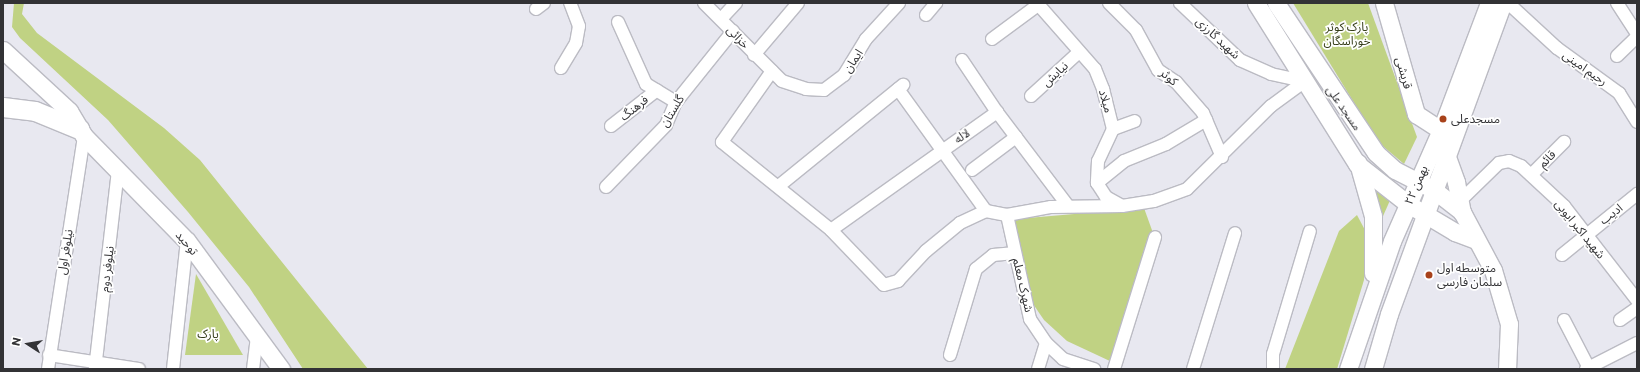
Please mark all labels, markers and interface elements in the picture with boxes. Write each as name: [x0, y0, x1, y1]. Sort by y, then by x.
street label: شهید گارزی: [1193, 14, 1243, 62]
park label: پارک کوثر خوراسگان: [1324, 20, 1370, 48]
street label: خزائی: [724, 22, 752, 52]
street label: ایمان: [840, 47, 866, 75]
street label: رحیم امینی: [1560, 47, 1610, 89]
street label: قریشی: [1393, 55, 1415, 91]
street label: نیایش: [1039, 59, 1071, 89]
street label: کوثر: [1157, 65, 1181, 89]
street label: مسجد علی: [1323, 83, 1365, 133]
street label: میلاد: [1096, 88, 1116, 114]
street label: فرهنگ: [617, 92, 651, 124]
street label: گلستان: [657, 92, 687, 130]
place label: مسجدعلی: [1451, 112, 1500, 126]
marker: مسجدعلی: [1438, 114, 1448, 124]
street label: لاله: [951, 126, 973, 146]
street label: قائم: [1535, 147, 1559, 171]
street label: ۲۲ بهمن: [1401, 163, 1431, 207]
street label: شهید اکبر ایوبی: [1552, 197, 1608, 261]
street label: ادیب: [1597, 201, 1625, 227]
street label: نیلوفر اول: [54, 228, 76, 276]
street label: توحید: [173, 228, 201, 258]
street label: نیلوفر دوم: [97, 245, 117, 293]
street label: شهرک معلم: [1010, 256, 1036, 314]
place label: متوسطه اول سلمان فارسی: [1437, 261, 1502, 289]
marker: متوسطه اول سلمان فارسی: [1424, 270, 1434, 280]
north arrow: [8, 324, 48, 364]
park label: پارک: [197, 327, 219, 341]
text: N: [9, 336, 23, 347]

